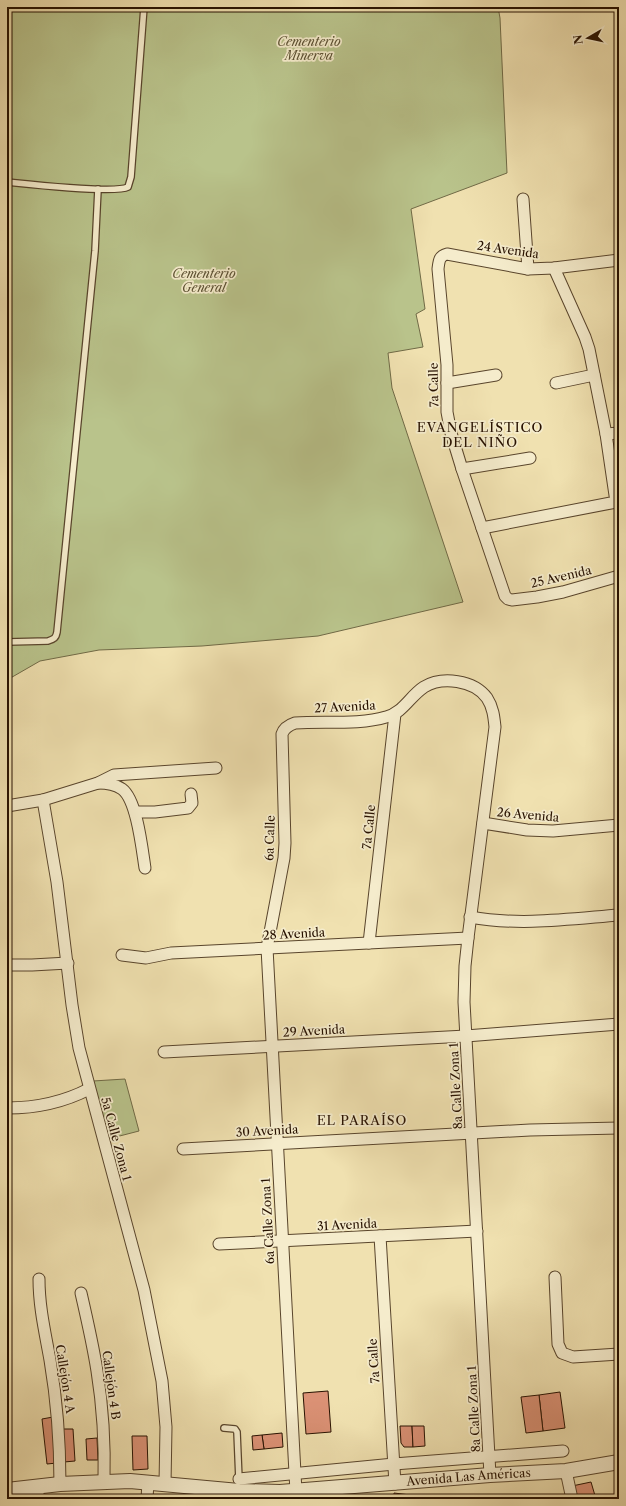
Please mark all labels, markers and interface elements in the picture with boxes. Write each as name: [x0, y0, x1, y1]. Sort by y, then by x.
north arrow: [568, 18, 608, 58]
text: N: [570, 33, 586, 45]
park label: Cementerio Minerva: [277, 34, 341, 63]
street label: 24 Avenida: [476, 238, 541, 261]
park label: Cementerio General: [172, 266, 236, 295]
street label: 7a Calle: [426, 362, 441, 408]
district label: EVANGELÍSTICO DEL NIÑO: [417, 419, 543, 450]
street label: 25 Avenida: [529, 562, 593, 591]
street label: 27 Avenida: [314, 697, 377, 716]
street label: 7a Calle: [359, 804, 378, 850]
street label: 26 Avenida: [496, 804, 560, 825]
street label: 6a Calle: [261, 815, 278, 861]
street label: 28 Avenida: [262, 924, 326, 943]
street label: 29 Avenida: [282, 1021, 346, 1040]
street label: 8a Calle Zona 1: [446, 1042, 465, 1130]
street label: 5a Calle Zona 1: [98, 1095, 135, 1182]
district label: EL PARAÍSO: [317, 1112, 407, 1128]
street label: 30 Avenida: [235, 1121, 299, 1140]
street label: 6a Calle Zona 1: [258, 1177, 277, 1265]
street label: 31 Avenida: [317, 1215, 378, 1234]
street label: 7a Calle: [364, 1338, 383, 1384]
street label: Callejón 4 A: [53, 1343, 79, 1415]
street label: Callejón 4 B: [99, 1350, 124, 1420]
street label: 8a Calle Zona 1: [464, 1365, 483, 1453]
street label: Avenida Las Américas: [405, 1465, 531, 1489]

